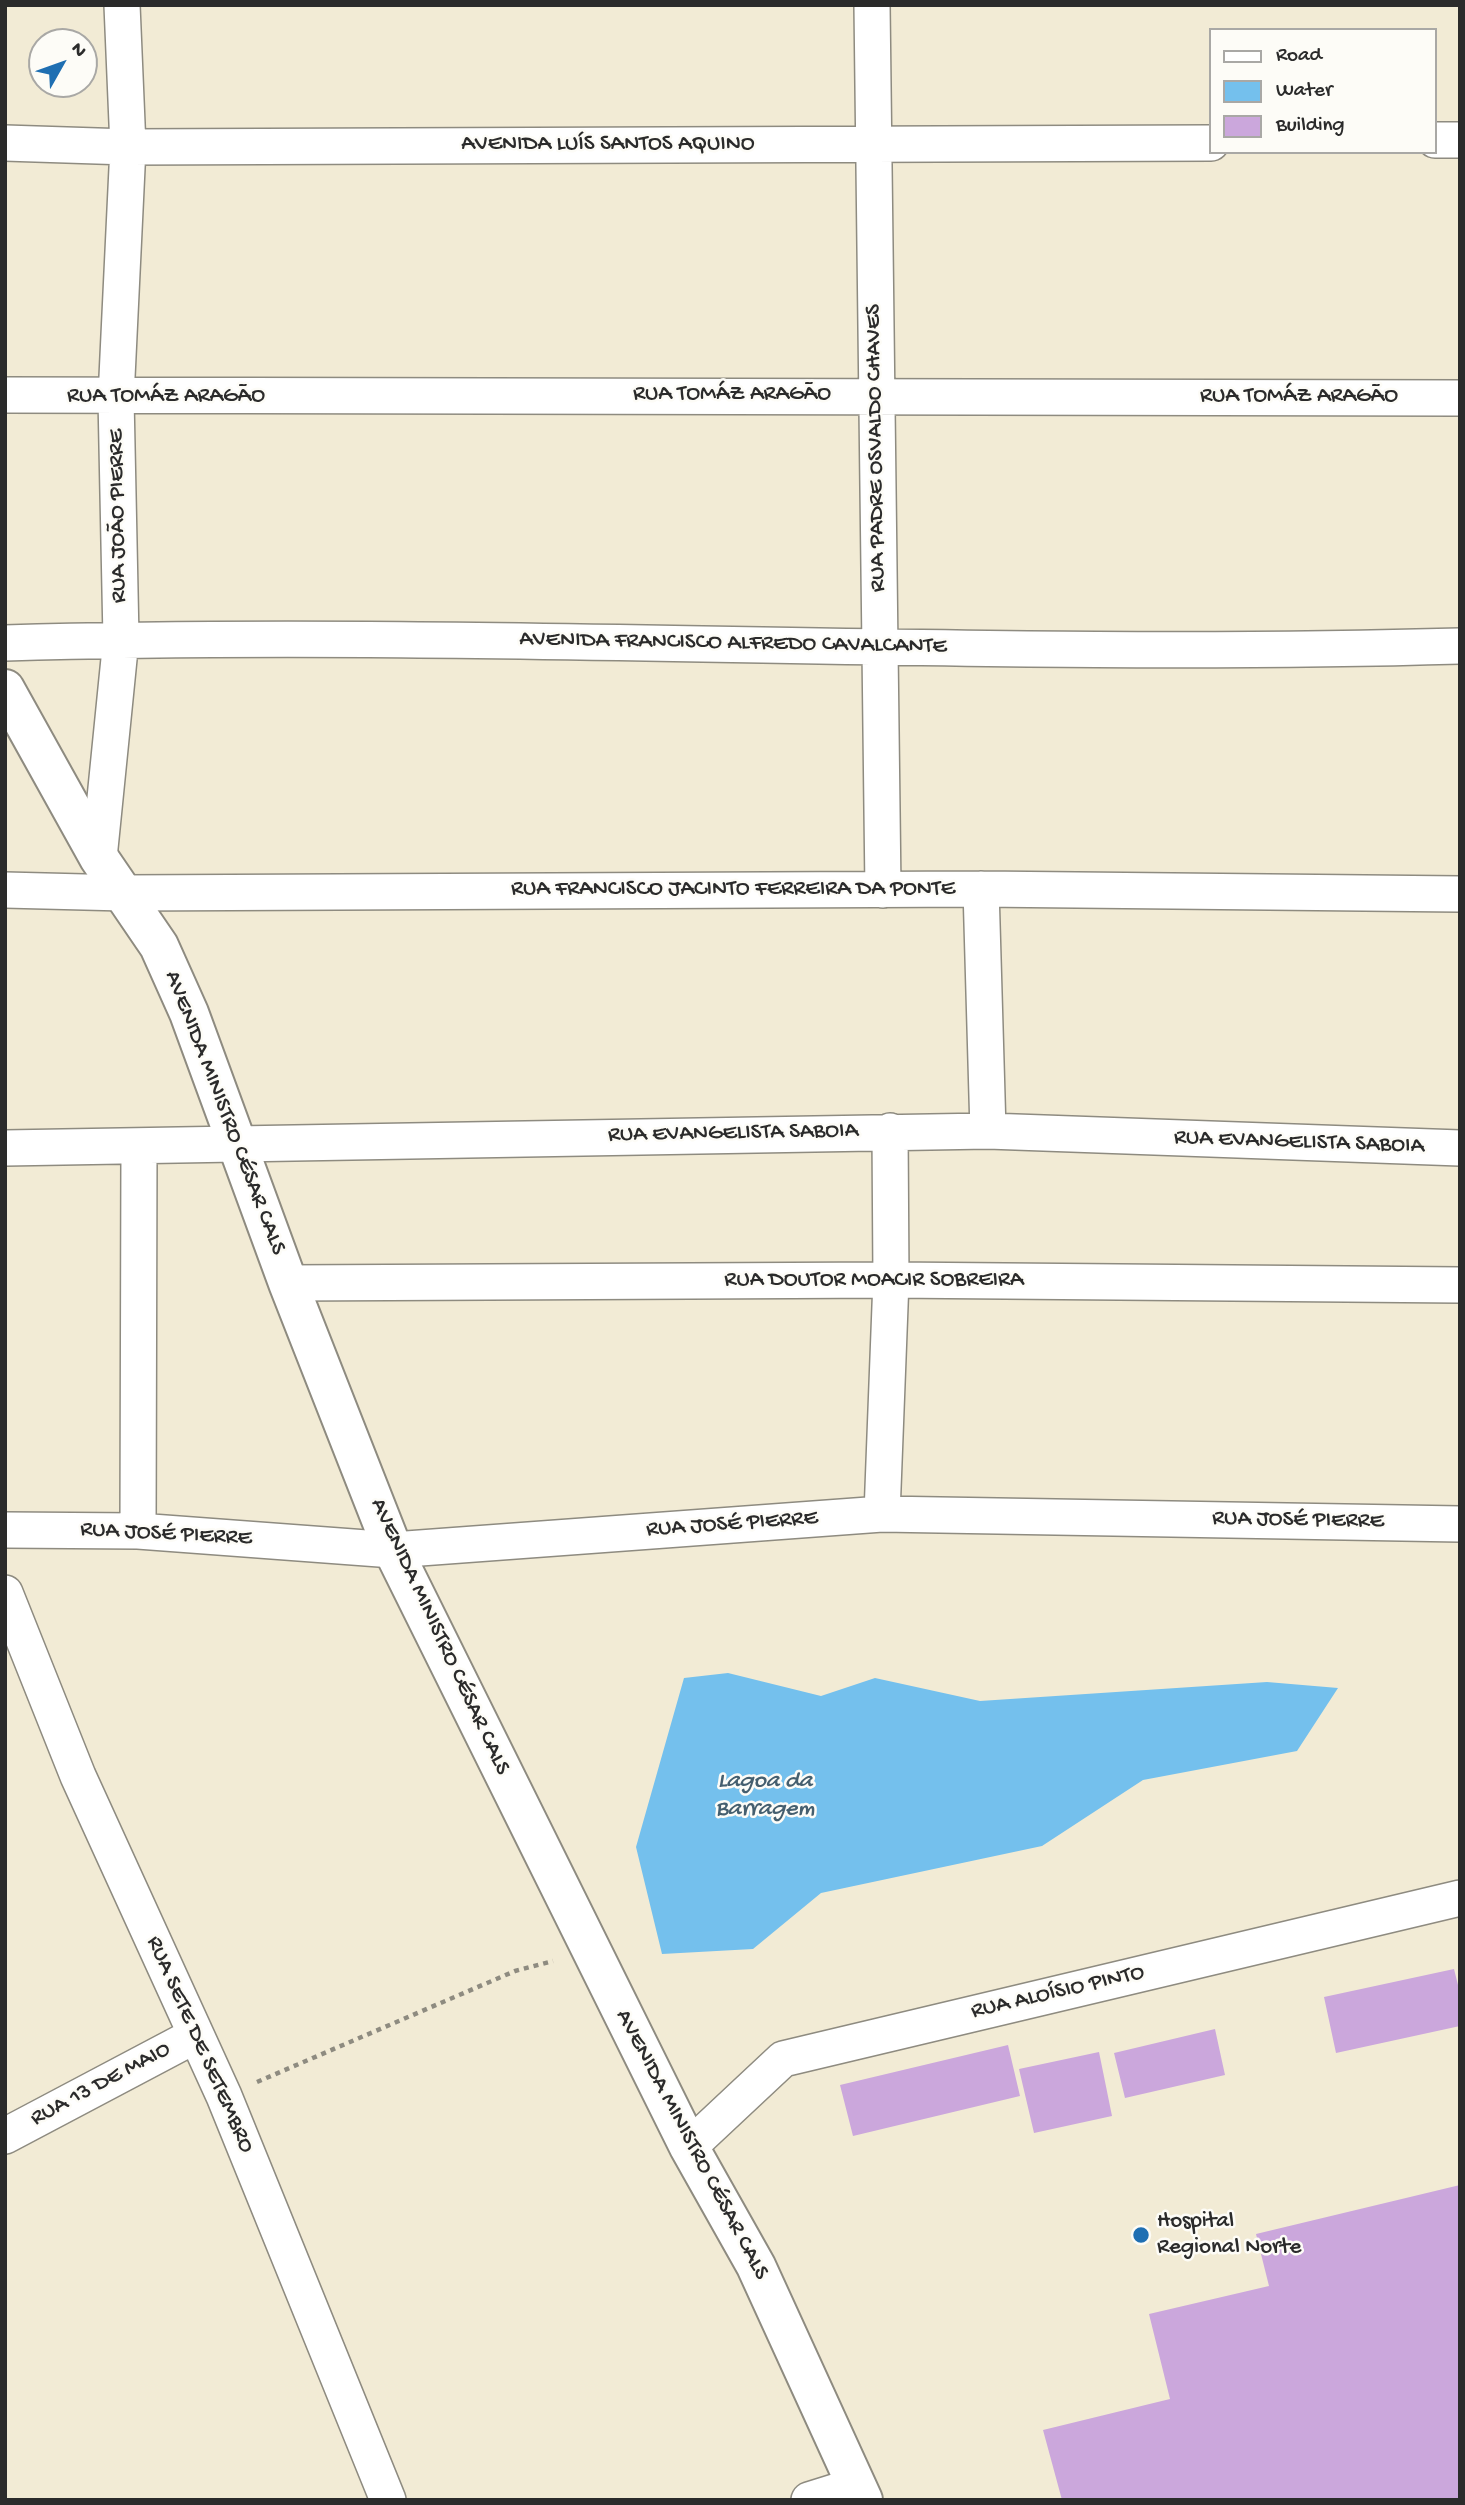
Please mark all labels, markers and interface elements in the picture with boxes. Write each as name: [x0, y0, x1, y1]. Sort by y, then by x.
north arrow: [28, 28, 98, 98]
legend: [1210, 28, 1437, 154]
text: N: [65, 38, 91, 63]
text: Road: [1276, 44, 1322, 69]
text: Water: [1276, 79, 1332, 104]
text: Building: [1276, 114, 1345, 139]
street label: AVENIDA LUÍS SANTOS AQUINO: [461, 131, 755, 159]
street label: RUA PADRE OSVALDO CHAVES: [861, 304, 893, 592]
street label: RUA TOMÁZ ARAGÃO: [633, 381, 831, 409]
street label: RUA TOMÁZ ARAGÃO: [67, 383, 265, 411]
street label: RUA TOMÁZ ARAGÃO: [1200, 383, 1398, 411]
street label: RUA JOÃO PIERRE: [104, 429, 134, 603]
street label: AVENIDA FRANCISCO ALFREDO CAVALCANTE: [519, 626, 947, 662]
street label: RUA FRANCISCO JACINTO FERREIRA DA PONTE: [511, 876, 955, 904]
street label: AVENIDA MINISTRO CÉSAR CALS: [157, 967, 291, 1259]
street label: RUA EVANGELISTA SABOIA: [608, 1118, 858, 1150]
street label: RUA EVANGELISTA SABOIA: [1173, 1125, 1425, 1161]
street label: RUA DOUTOR MOACIR SOBREIRA: [724, 1267, 1024, 1295]
street label: AVENIDA MINISTRO CÉSAR CALS: [363, 1494, 515, 1780]
street label: RUA JOSÉ PIERRE: [645, 1505, 819, 1545]
street label: RUA JOSÉ PIERRE: [1212, 1506, 1384, 1536]
street label: RUA JOSÉ PIERRE: [79, 1517, 253, 1553]
water label: Lagoa da Barragem: [716, 1768, 814, 1824]
street label: RUA SETE DE SETEMBRO: [139, 1932, 259, 2158]
street label: RUA ALOÍSIO PINTO: [969, 1960, 1147, 2026]
street label: AVENIDA MINISTRO CÉSAR CALS: [608, 2005, 774, 2285]
street label: RUA 13 DE MAIO: [26, 2037, 176, 2133]
place label: Hospital Regional Norte: [1157, 2208, 1301, 2262]
marker: Hospital Regional Norte: [1131, 2225, 1151, 2245]

